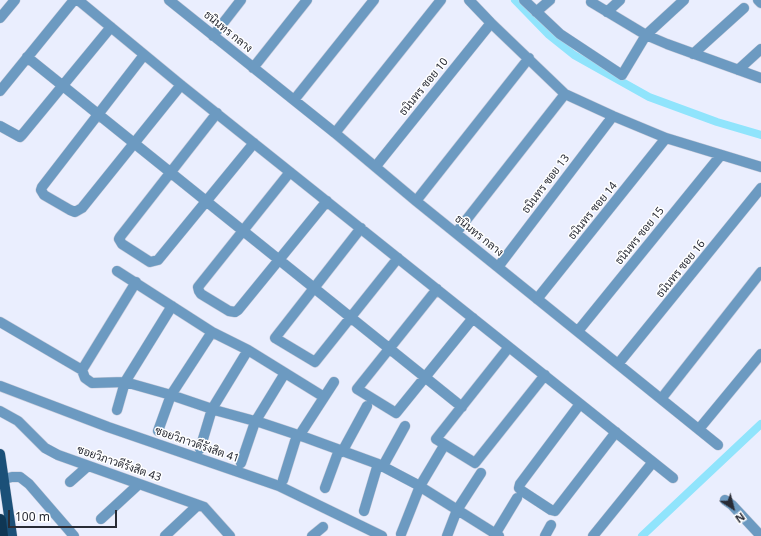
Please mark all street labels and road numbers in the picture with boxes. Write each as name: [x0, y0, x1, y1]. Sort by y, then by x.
street label: ธนินทร กลาง: [201, 8, 255, 56]
street label: ธนินทร ซอย 10: [397, 56, 451, 118]
street label: ธนินทร ซอย 13: [520, 152, 572, 216]
street label: ธนินทร ซอย 14: [566, 180, 620, 242]
street label: ธนินทร ซอย 15: [613, 205, 667, 267]
street label: ธนินทร กลาง: [452, 212, 506, 260]
street label: ธนินทร ซอย 16: [654, 238, 708, 300]
street label: ซอยวิภาวดีรังสิต 41: [153, 424, 241, 466]
street label: ซอยวิภาวดีรังสิต 43: [75, 443, 163, 485]

